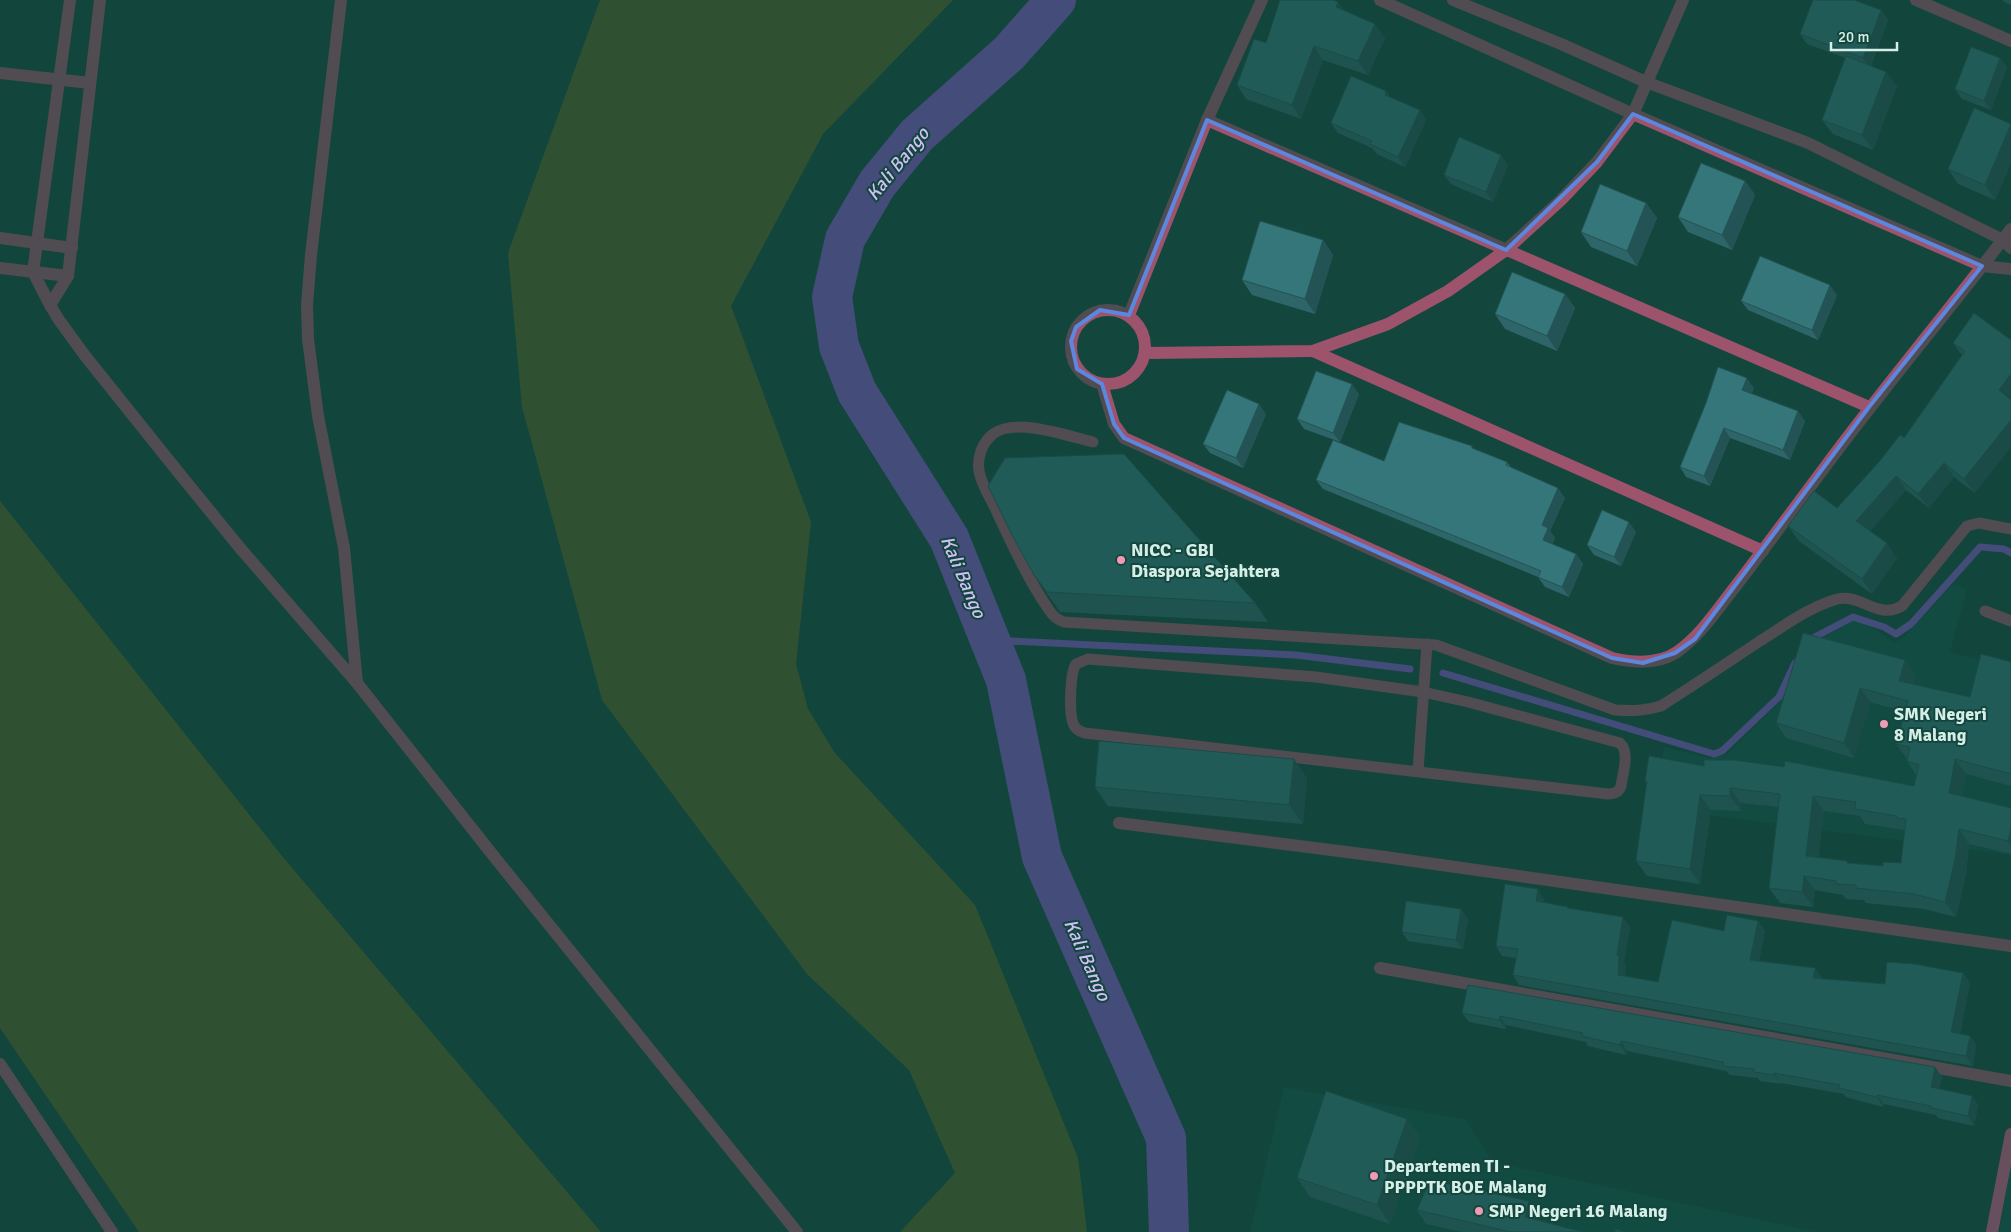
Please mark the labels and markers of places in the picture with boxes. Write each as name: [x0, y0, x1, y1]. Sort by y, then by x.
place label: NICC - GBI Diaspora Sejahtera: [1131, 539, 1280, 582]
marker: NICC - GBI Diaspora Sejahtera: [1115, 554, 1127, 566]
place label: SMK Negeri 8 Malang: [1894, 703, 1987, 746]
marker: SMK Negeri 8 Malang: [1878, 718, 1890, 730]
place label: Departemen TI - PPPPTK BOE Malang: [1384, 1155, 1547, 1198]
marker: Departemen TI - PPPPTK BOE Malang: [1368, 1170, 1380, 1182]
place label: SMP Negeri 16 Malang: [1489, 1200, 1668, 1222]
marker: SMP Negeri 16 Malang: [1473, 1205, 1485, 1217]

